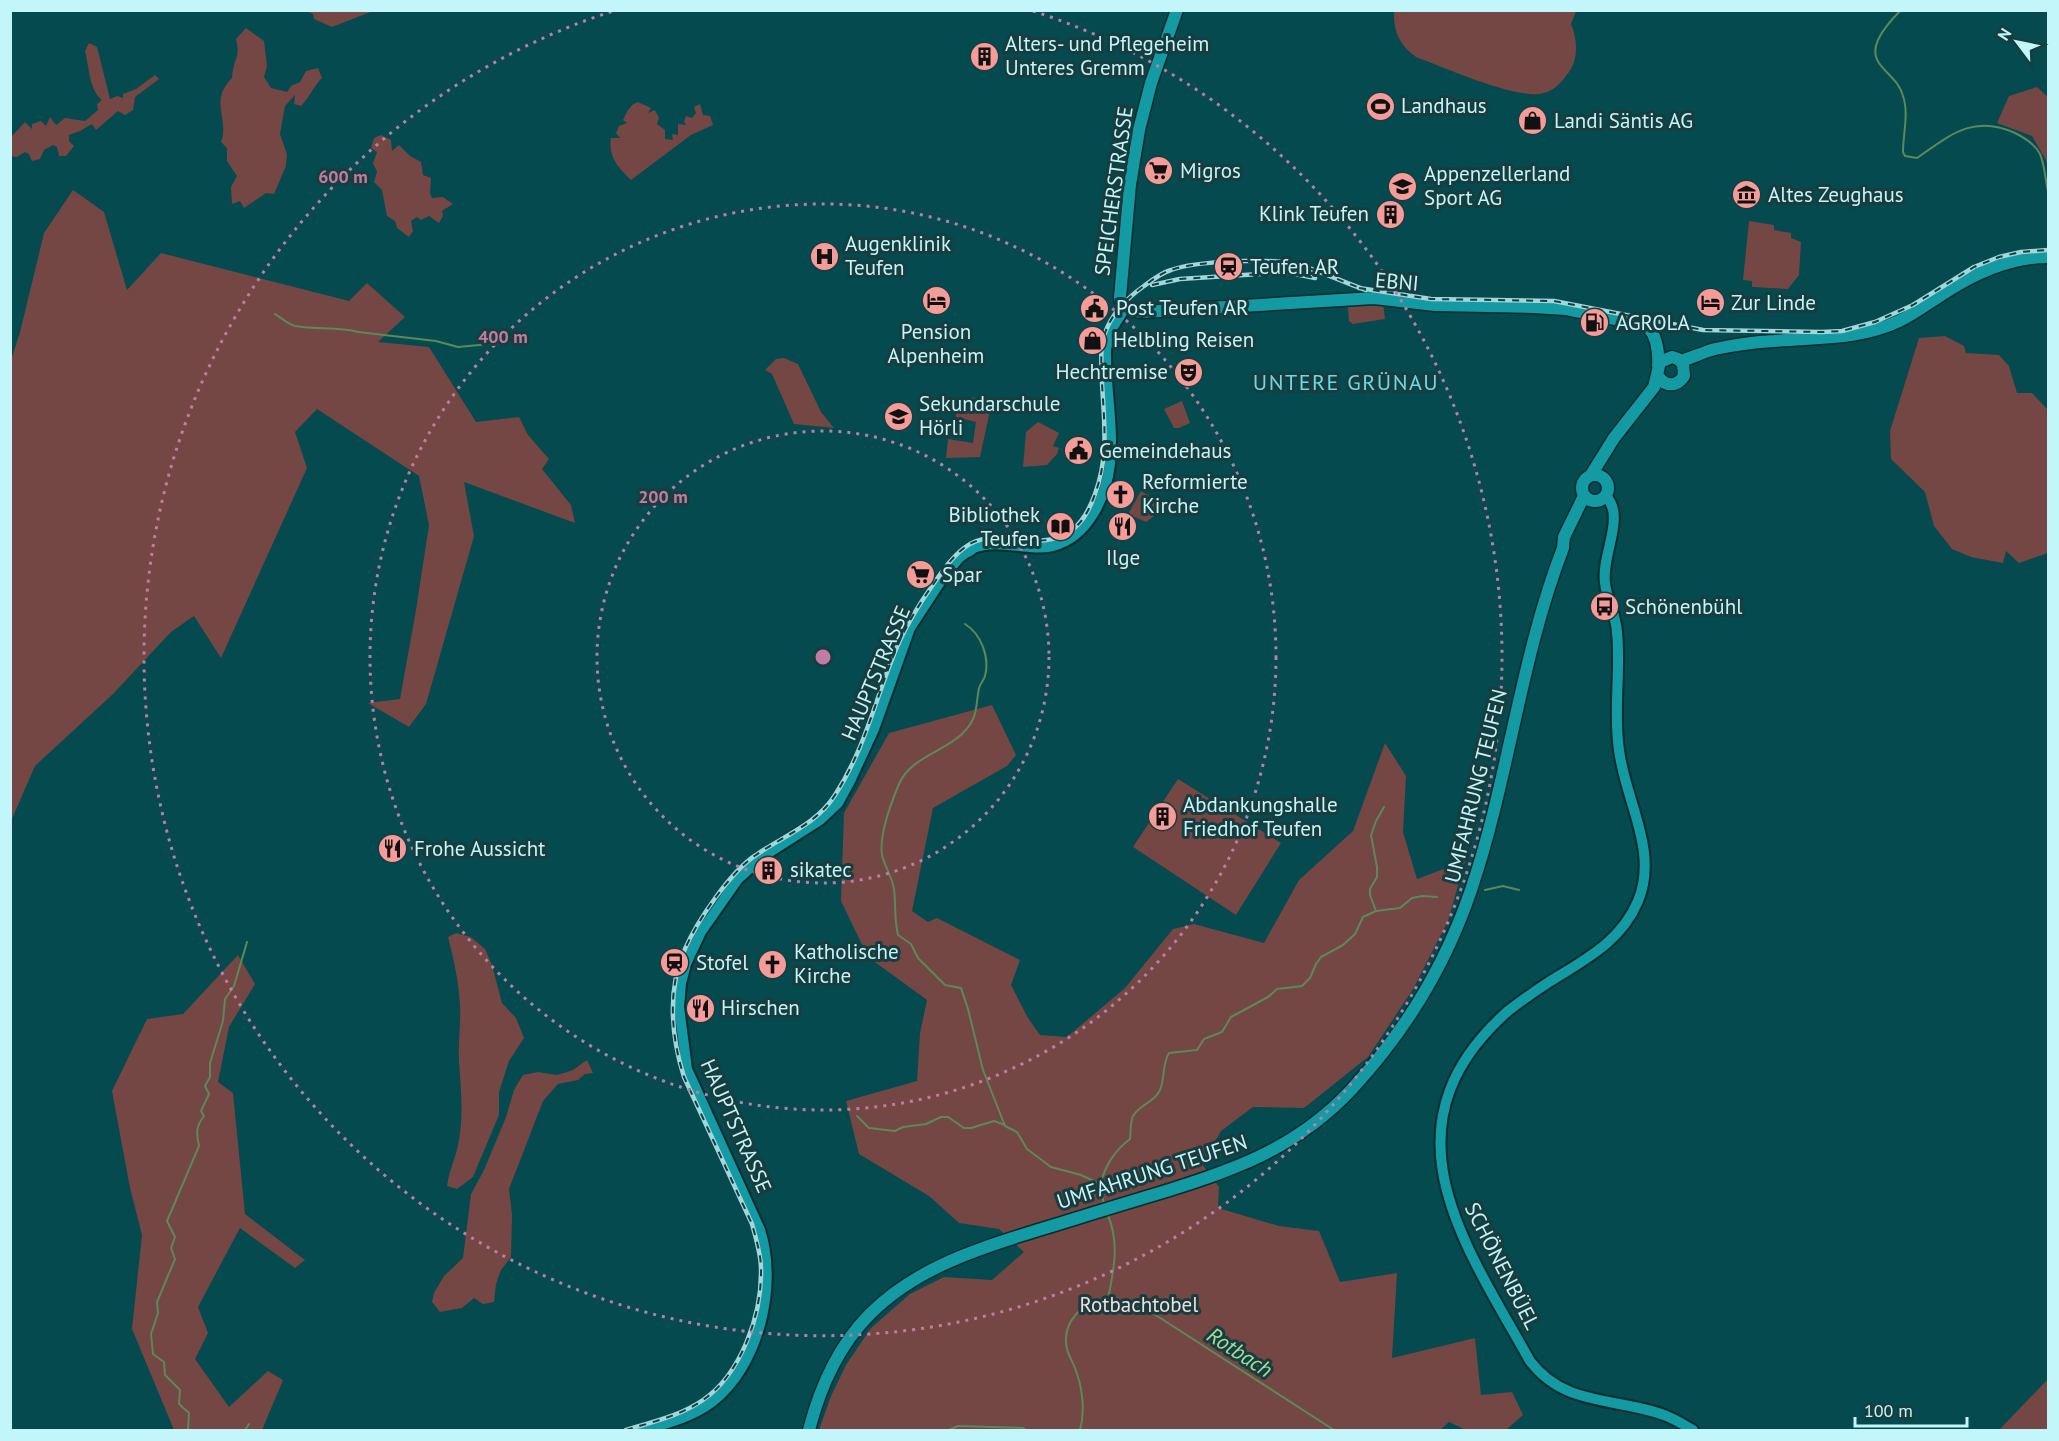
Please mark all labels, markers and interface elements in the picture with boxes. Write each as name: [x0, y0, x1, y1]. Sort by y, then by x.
north arrow: [1987, 12, 2047, 72]
text: N: [1993, 24, 2016, 44]
place label: Alters- und Pflegeheim Unteres Gremm: [1005, 30, 1209, 81]
building icon: Alters- und Pflegeheim Unteres Gremm: [968, 40, 1000, 72]
sports icon: Landhaus: [1364, 90, 1396, 122]
place label: Landhaus: [1401, 92, 1487, 119]
street label: SPEICHERSTRASSE: [1088, 105, 1139, 277]
shop icon: Landi Säntis AG: [1517, 105, 1549, 137]
place label: Landi Säntis AG: [1554, 107, 1693, 134]
supermarket icon: Migros: [1143, 155, 1175, 187]
place label: Migros: [1180, 157, 1241, 184]
place label: Appenzellerland Sport AG: [1424, 160, 1570, 211]
text: 600 m: [318, 165, 368, 188]
school or university icon: Appenzellerland Sport AG: [1387, 170, 1419, 202]
museum icon: Altes Zeughaus: [1731, 179, 1763, 211]
place label: Altes Zeughaus: [1768, 181, 1904, 208]
building icon: Klink Teufen: [1374, 198, 1406, 230]
place label: Klink Teufen: [1259, 200, 1369, 227]
place label: Augenklinik Teufen: [845, 230, 951, 281]
hospital icon: Augenklinik Teufen: [808, 240, 840, 272]
station icon: Teufen AR: [1213, 251, 1245, 283]
place label: Teufen AR: [1250, 253, 1339, 280]
street label: EBNI: [1374, 266, 1420, 297]
hotel icon: Pension Alpenheim: [920, 285, 952, 317]
hotel icon: Zur Linde: [1694, 287, 1726, 319]
place label: Zur Linde: [1731, 289, 1816, 316]
public building icon: Post Teufen AR: [1079, 292, 1111, 324]
place label: Post Teufen AR: [1116, 294, 1248, 321]
fuel station icon: AGROLA: [1579, 307, 1611, 339]
place label: AGROLA: [1616, 309, 1691, 336]
place label: Pension Alpenheim: [888, 318, 984, 369]
shop icon: Helbling Reisen: [1076, 324, 1108, 356]
text: 400 m: [478, 325, 528, 348]
place label: Helbling Reisen: [1113, 326, 1254, 353]
theatre icon: Hechtremise: [1173, 356, 1205, 388]
place label: Hechtremise: [1055, 358, 1168, 385]
district label: UNTERE GRÜNAU: [1253, 368, 1439, 396]
place label: Sekundarschule Hörli: [919, 390, 1060, 441]
school or university icon: Sekundarschule Hörli: [882, 400, 914, 432]
public building icon: Gemeindehaus: [1062, 435, 1094, 467]
place label: Gemeindehaus: [1099, 437, 1231, 464]
place label: Reformierte Kirche: [1142, 468, 1248, 519]
church icon: Reformierte Kirche: [1105, 478, 1137, 510]
text: 200 m: [638, 485, 688, 508]
place label: Bibliothek Teufen: [948, 501, 1040, 552]
library icon: Bibliothek Teufen: [1045, 511, 1077, 543]
restaurant icon: Ilge: [1107, 511, 1139, 543]
place label: Ilge: [1106, 544, 1140, 571]
supermarket icon: Spar: [905, 559, 937, 591]
place label: Spar: [942, 561, 982, 588]
bus stop icon: Schönenbühl: [1588, 591, 1620, 623]
place label: Schönenbühl: [1625, 593, 1742, 620]
street label: HAUPTSTRASSE: [835, 601, 916, 744]
centre of rings: [813, 647, 833, 667]
street label: UMFAHRUNG TEUFEN: [1438, 686, 1513, 885]
place label: Abdankungshalle Friedhof Teufen: [1183, 791, 1338, 842]
building icon: Abdankungshalle Friedhof Teufen: [1146, 801, 1178, 833]
restaurant icon: Frohe Aussicht: [377, 833, 409, 865]
place label: Frohe Aussicht: [414, 835, 545, 862]
building icon: sikatec: [753, 854, 785, 886]
place label: sikatec: [790, 856, 852, 883]
place label: Katholische Kirche: [794, 938, 899, 989]
station icon: Stofel: [659, 947, 691, 979]
church icon: Katholische Kirche: [757, 948, 789, 980]
place label: Stofel: [696, 949, 748, 976]
restaurant icon: Hirschen: [684, 992, 716, 1024]
place label: Hirschen: [721, 994, 800, 1021]
street label: HAUPTSTRASSE: [695, 1055, 778, 1197]
street label: UMFAHRUNG TEUFEN: [1053, 1128, 1250, 1215]
street label: SCHÖNENBÜEL: [1459, 1198, 1546, 1334]
park label: Rotbachtobel: [1080, 1291, 1198, 1318]
water label: Rotbach: [1202, 1321, 1278, 1383]
scale bar: [1855, 1390, 1968, 1428]
text: 100 m: [1864, 1399, 1913, 1422]

